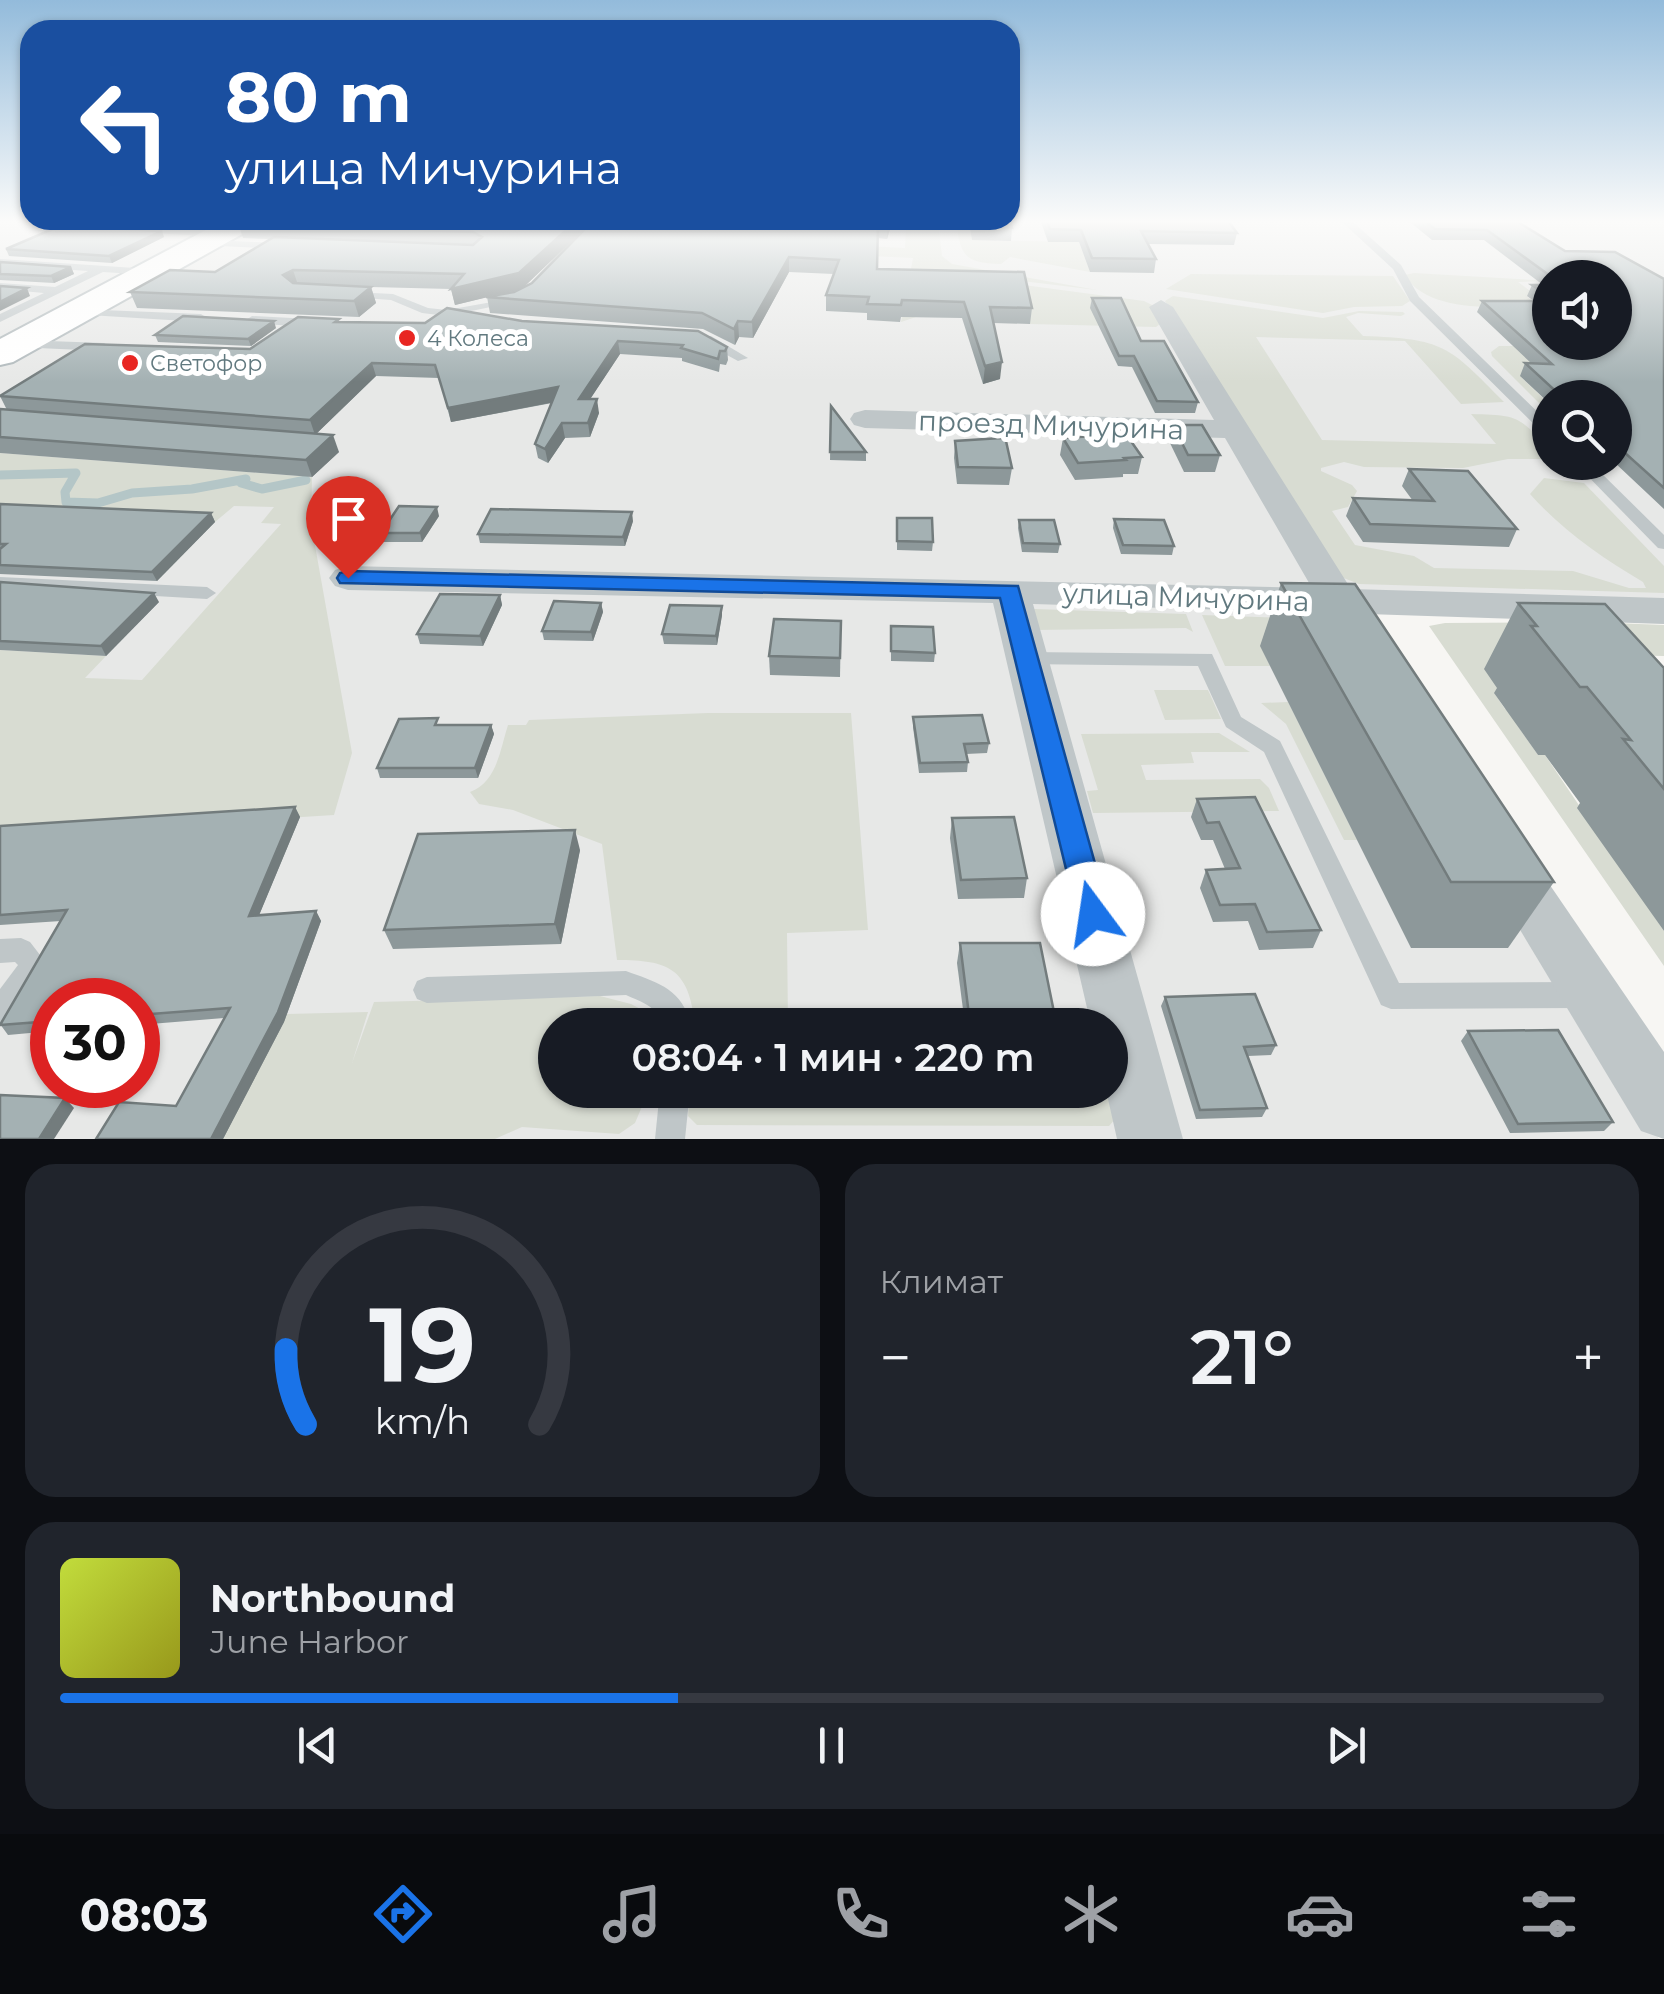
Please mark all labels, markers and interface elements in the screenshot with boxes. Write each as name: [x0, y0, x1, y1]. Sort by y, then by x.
text: 80 m: [225, 54, 412, 140]
icon: left: [60, 60, 190, 190]
text: улица Мичурина: [225, 140, 622, 195]
map controls: [1532, 260, 1632, 480]
button: sound: [1532, 260, 1632, 360]
place label: 4 Колеса: [427, 325, 529, 352]
marker: 4 Колеса: [396, 327, 418, 349]
place label: Светофор: [150, 350, 262, 377]
marker: Светофор: [119, 352, 141, 374]
button: search: [1532, 380, 1632, 480]
street label: проезд Мичурина: [917, 403, 1185, 447]
pin: [306, 476, 391, 579]
icon: arrive: [321, 491, 376, 546]
street label: улица Мичурина: [1061, 576, 1310, 618]
position arrow: [1041, 862, 1145, 966]
speed limit sign: 30: [30, 978, 160, 1108]
text: 08:04 · 1 мин · 220 m: [631, 1034, 1035, 1081]
text: Климат: [880, 1262, 1003, 1301]
text: 19: [369, 1281, 476, 1408]
text: 21°: [1190, 1311, 1294, 1403]
text: −: [880, 1324, 911, 1391]
text: +: [1572, 1324, 1604, 1391]
text: km/h: [375, 1399, 470, 1443]
text: Northbound: [210, 1575, 455, 1622]
text: June Harbor: [210, 1622, 409, 1661]
icon: previous: [290, 1718, 345, 1773]
icon: pause: [804, 1718, 859, 1773]
icon: next: [1319, 1718, 1374, 1773]
icon: directions: [368, 1879, 438, 1949]
icon: music: [597, 1879, 667, 1949]
icon: phone: [826, 1879, 896, 1949]
icon: climate: [1056, 1879, 1126, 1949]
icon: car: [1285, 1879, 1355, 1949]
icon: filters: [1514, 1879, 1584, 1949]
text: 08:03: [80, 1887, 208, 1942]

